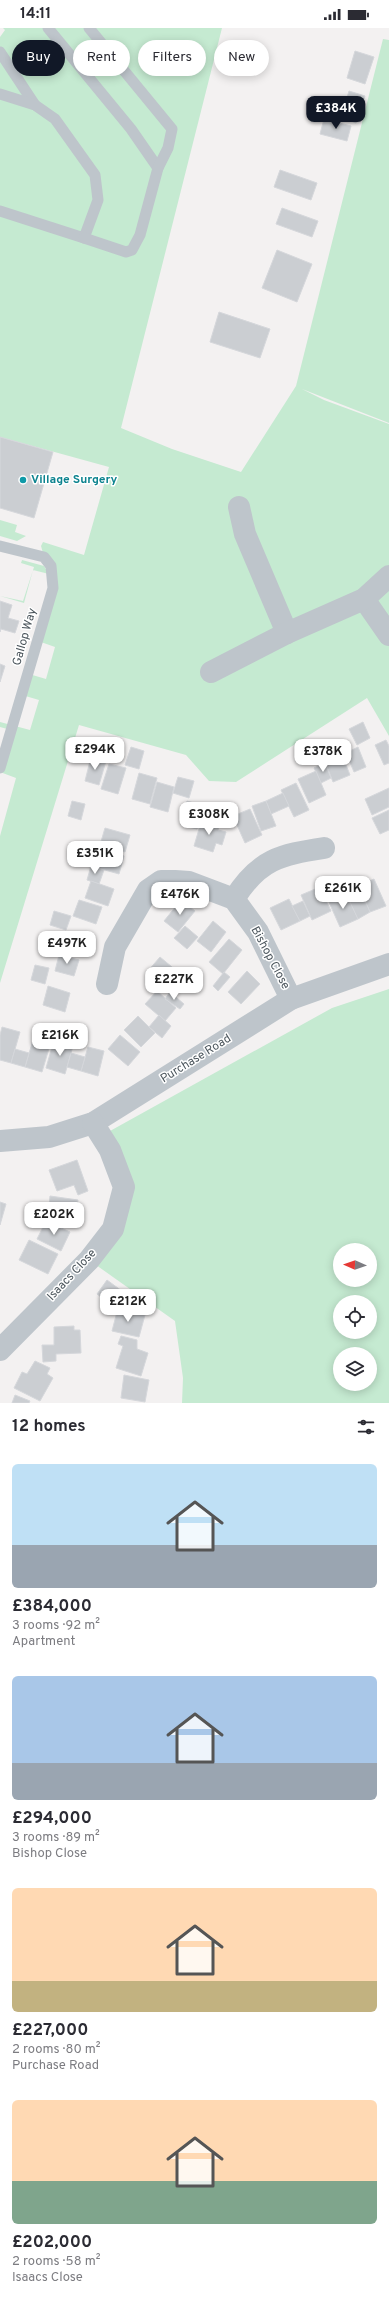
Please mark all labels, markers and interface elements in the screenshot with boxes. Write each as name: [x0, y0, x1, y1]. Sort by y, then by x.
text: 14:11: [20, 5, 51, 24]
chip: Buy: [12, 40, 65, 76]
chip: Rent: [73, 40, 130, 76]
chip: Filters: [138, 40, 206, 76]
chip: New: [214, 40, 269, 76]
pin: £384K: [308, 96, 364, 130]
text: £384K: [315, 101, 357, 117]
place label: Village Surgery: [31, 472, 118, 488]
marker: Village Surgery: [18, 475, 28, 485]
street label: Gallop Way: [9, 606, 41, 668]
pin: £294K: [67, 737, 123, 771]
pin: £378K: [295, 739, 351, 773]
text: £294K: [74, 742, 116, 758]
text: £378K: [303, 744, 343, 760]
pin: £308K: [181, 802, 237, 836]
text: £308K: [188, 807, 230, 823]
pin: £351K: [67, 841, 123, 875]
text: £351K: [76, 846, 114, 862]
pin: £261K: [315, 876, 371, 910]
text: £261K: [324, 881, 362, 897]
pin: £476K: [152, 882, 208, 916]
text: £476K: [160, 887, 200, 903]
street label: Bishop Close: [247, 924, 293, 992]
pin: £497K: [39, 931, 95, 965]
text: £497K: [47, 936, 87, 952]
pin: £227K: [146, 967, 202, 1001]
text: £227K: [154, 972, 194, 988]
pin: £216K: [32, 1023, 88, 1057]
text: £216K: [41, 1028, 79, 1044]
street label: Purchase Road: [158, 1031, 234, 1087]
pin: £202K: [26, 1202, 82, 1236]
text: £202K: [33, 1207, 75, 1223]
north arrow: [333, 1243, 377, 1287]
map controls: [333, 1243, 377, 1391]
street label: Isaacs Close: [44, 1246, 100, 1304]
pin: £212K: [100, 1289, 156, 1323]
text: £212K: [109, 1294, 147, 1310]
button: locate: [333, 1295, 377, 1339]
button: layers: [333, 1347, 377, 1391]
text: 12 homes: [12, 1416, 86, 1438]
icon: filters: [355, 1416, 377, 1438]
icon: home: [159, 1490, 231, 1562]
text: £384,000: [12, 1596, 92, 1618]
text: 3 rooms · 92 m²: [12, 1618, 100, 1634]
text: Apartment: [12, 1634, 75, 1650]
icon: home: [159, 1702, 231, 1774]
text: £294,000: [12, 1808, 92, 1830]
text: 3 rooms · 89 m²: [12, 1830, 100, 1846]
text: Bishop Close: [12, 1846, 87, 1862]
icon: home: [159, 1914, 231, 1986]
text: £227,000: [12, 2020, 88, 2042]
text: 2 rooms · 80 m²: [12, 2042, 101, 2058]
text: Purchase Road: [12, 2058, 99, 2074]
icon: home: [159, 2126, 231, 2198]
text: £202,000: [12, 2232, 92, 2254]
text: 2 rooms · 58 m²: [12, 2254, 100, 2270]
text: Isaacs Close: [12, 2270, 83, 2286]

